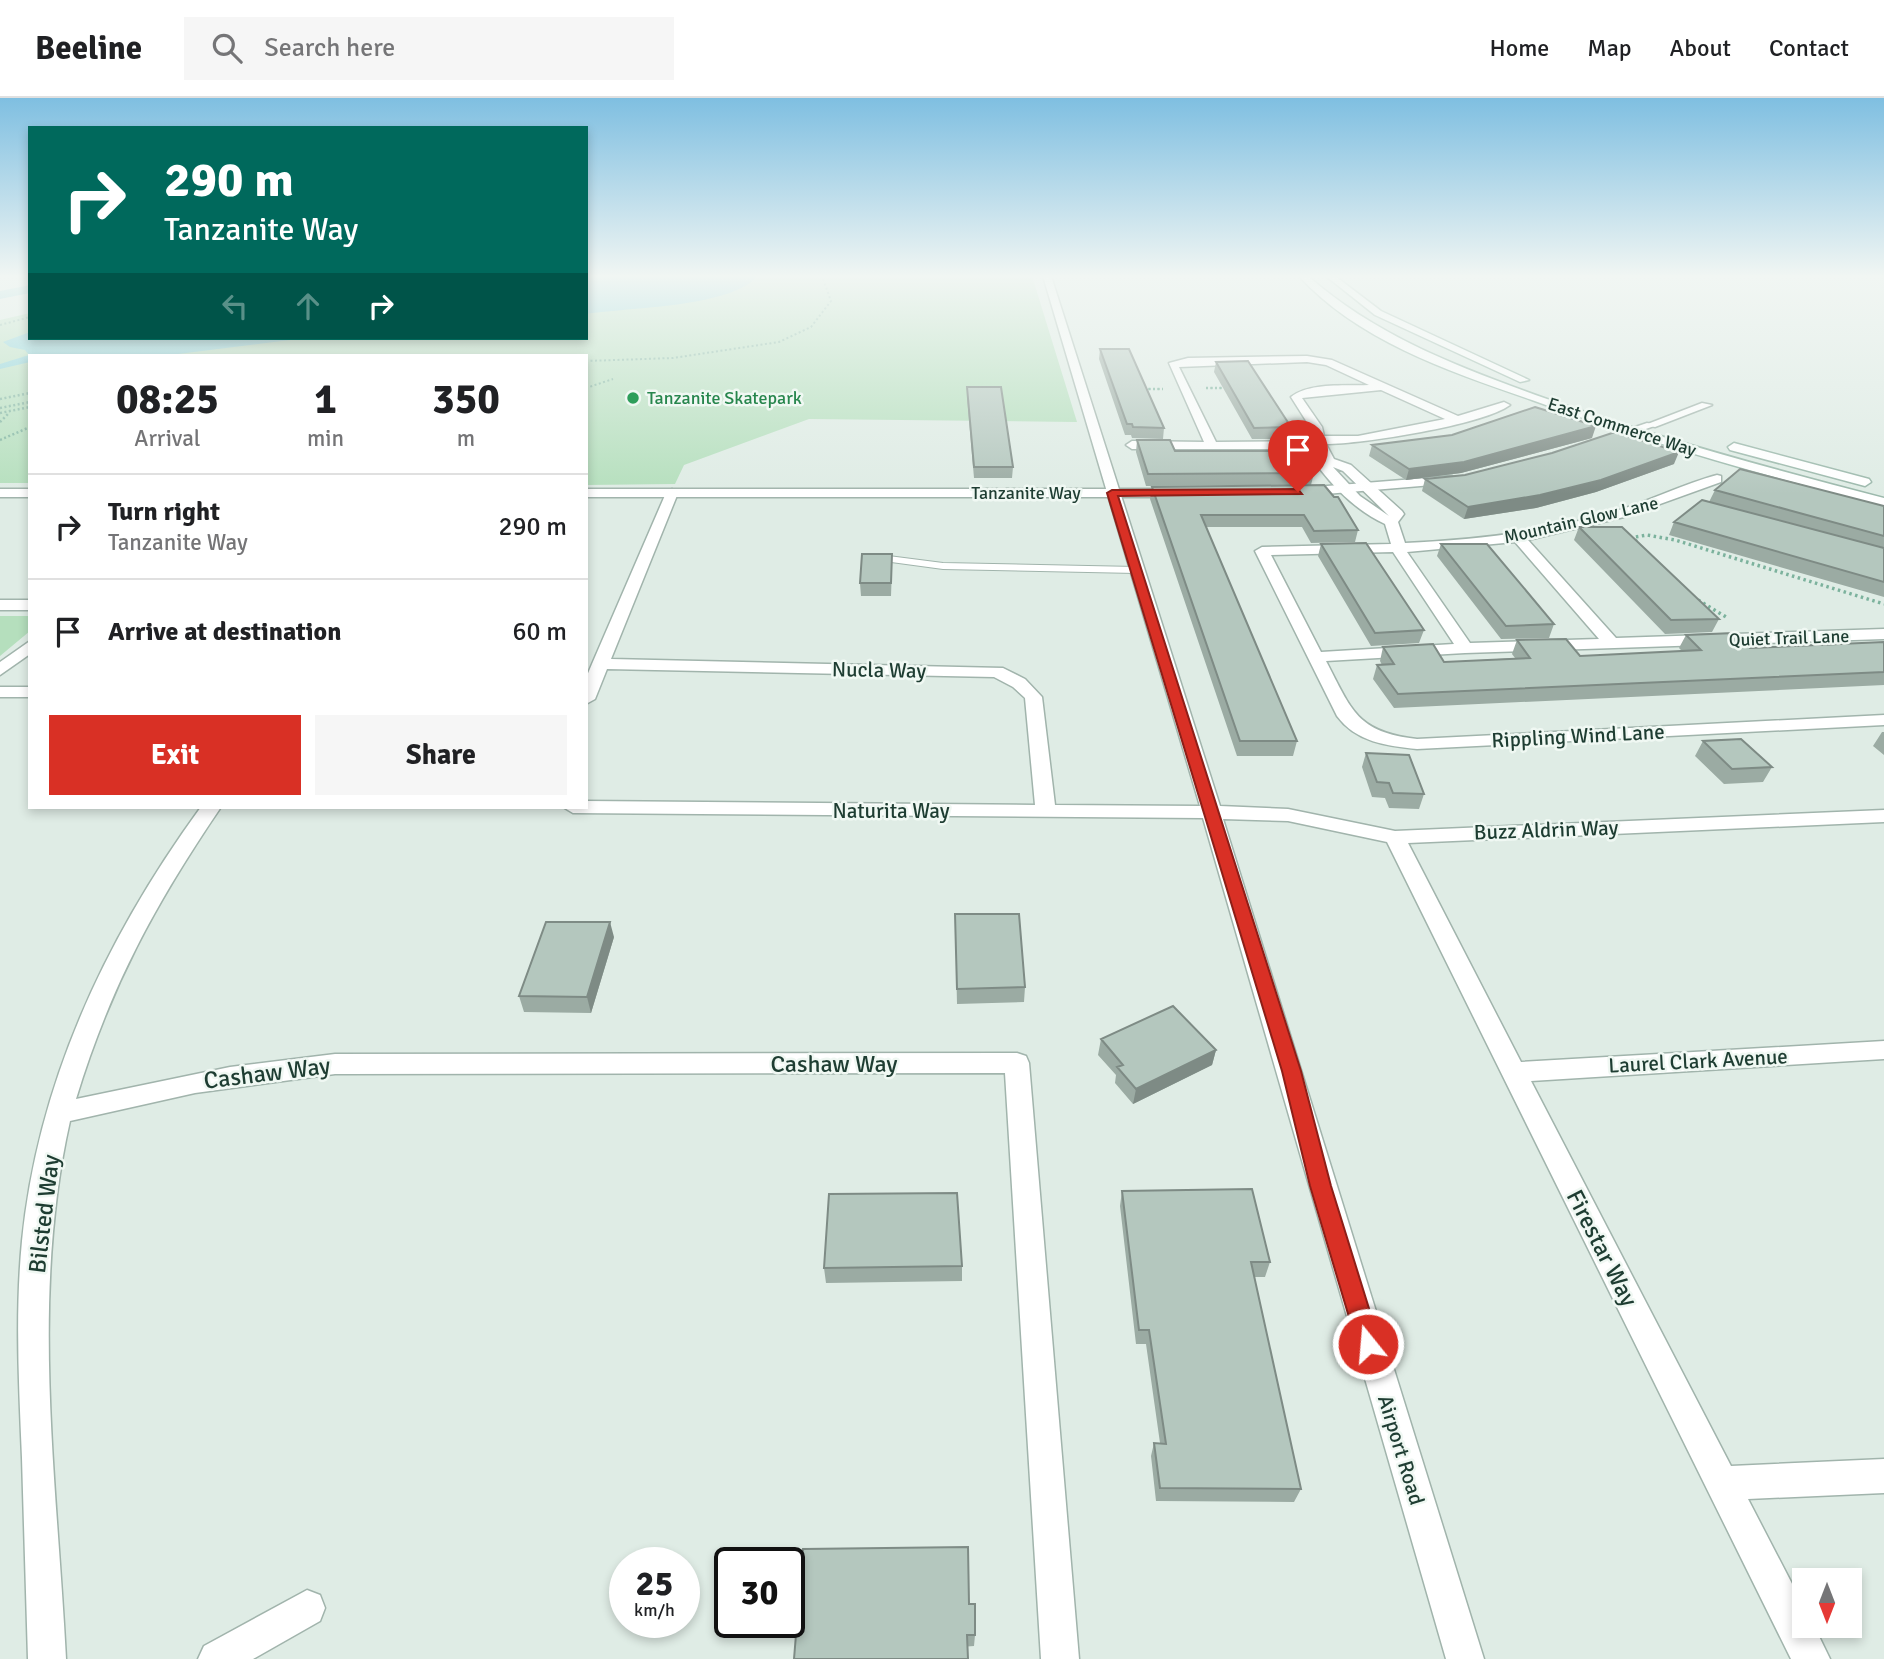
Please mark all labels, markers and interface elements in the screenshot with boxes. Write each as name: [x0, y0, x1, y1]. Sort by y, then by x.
search box: [184, 17, 674, 80]
text: Beeline: [35, 28, 142, 69]
icon: search: [208, 29, 246, 67]
text: Search here: [264, 32, 395, 64]
text: Home: [1489, 33, 1549, 63]
text: Map: [1587, 33, 1632, 63]
text: About: [1670, 33, 1731, 63]
text: Contact: [1769, 33, 1849, 63]
text: 290 m: [164, 150, 294, 210]
icon: right: [49, 154, 140, 245]
text: Tanzanite Way: [164, 210, 358, 249]
icon: left: [216, 287, 254, 325]
icon: ahead: [289, 287, 327, 325]
icon: right: [362, 287, 400, 325]
text: 08:25: [116, 374, 219, 425]
text: 1: [314, 374, 337, 425]
text: 350: [432, 374, 500, 425]
place label: Tanzanite Skatepark: [647, 387, 802, 409]
marker: Tanzanite Skatepark: [625, 390, 641, 406]
street label: East Commerce Way: [1545, 393, 1700, 462]
pin: [1268, 420, 1328, 492]
text: Arrival: [134, 424, 201, 453]
text: min: [307, 424, 344, 453]
text: m: [457, 424, 475, 453]
icon: arrive: [1279, 431, 1317, 469]
street label: Tanzanite Way: [971, 482, 1081, 504]
street label: Mountain Glow Lane: [1502, 492, 1660, 548]
text: Turn right: [108, 496, 220, 528]
icon: right: [49, 508, 87, 546]
text: 290 m: [498, 511, 567, 543]
text: Tanzanite Way: [108, 528, 248, 557]
icon: arrive: [49, 613, 87, 651]
text: Arrive at destination: [108, 616, 341, 648]
text: 60 m: [512, 616, 567, 648]
street label: Quiet Trail Lane: [1728, 625, 1850, 651]
street label: Nucla Way: [832, 656, 927, 684]
button: Exit: [49, 715, 301, 795]
button: Share: [315, 715, 567, 795]
street label: Rippling Wind Lane: [1491, 718, 1665, 754]
street label: Naturita Way: [832, 798, 950, 824]
street label: Buzz Aldrin Way: [1473, 814, 1619, 846]
street label: Laurel Clark Avenue: [1608, 1043, 1788, 1079]
street label: Cashaw Way: [770, 1049, 898, 1079]
street label: Cashaw Way: [202, 1050, 332, 1096]
street label: Bilsted Way: [22, 1153, 66, 1275]
street label: Firestar Way: [1560, 1185, 1644, 1311]
position arrow: [1331, 1307, 1405, 1381]
street label: Airport Road: [1372, 1392, 1430, 1508]
speed limit sign: 30: [714, 1547, 805, 1638]
text: 25: [636, 1562, 673, 1605]
north arrow: [1792, 1568, 1862, 1638]
map controls: [1792, 1568, 1862, 1638]
text: km/h: [634, 1599, 675, 1621]

